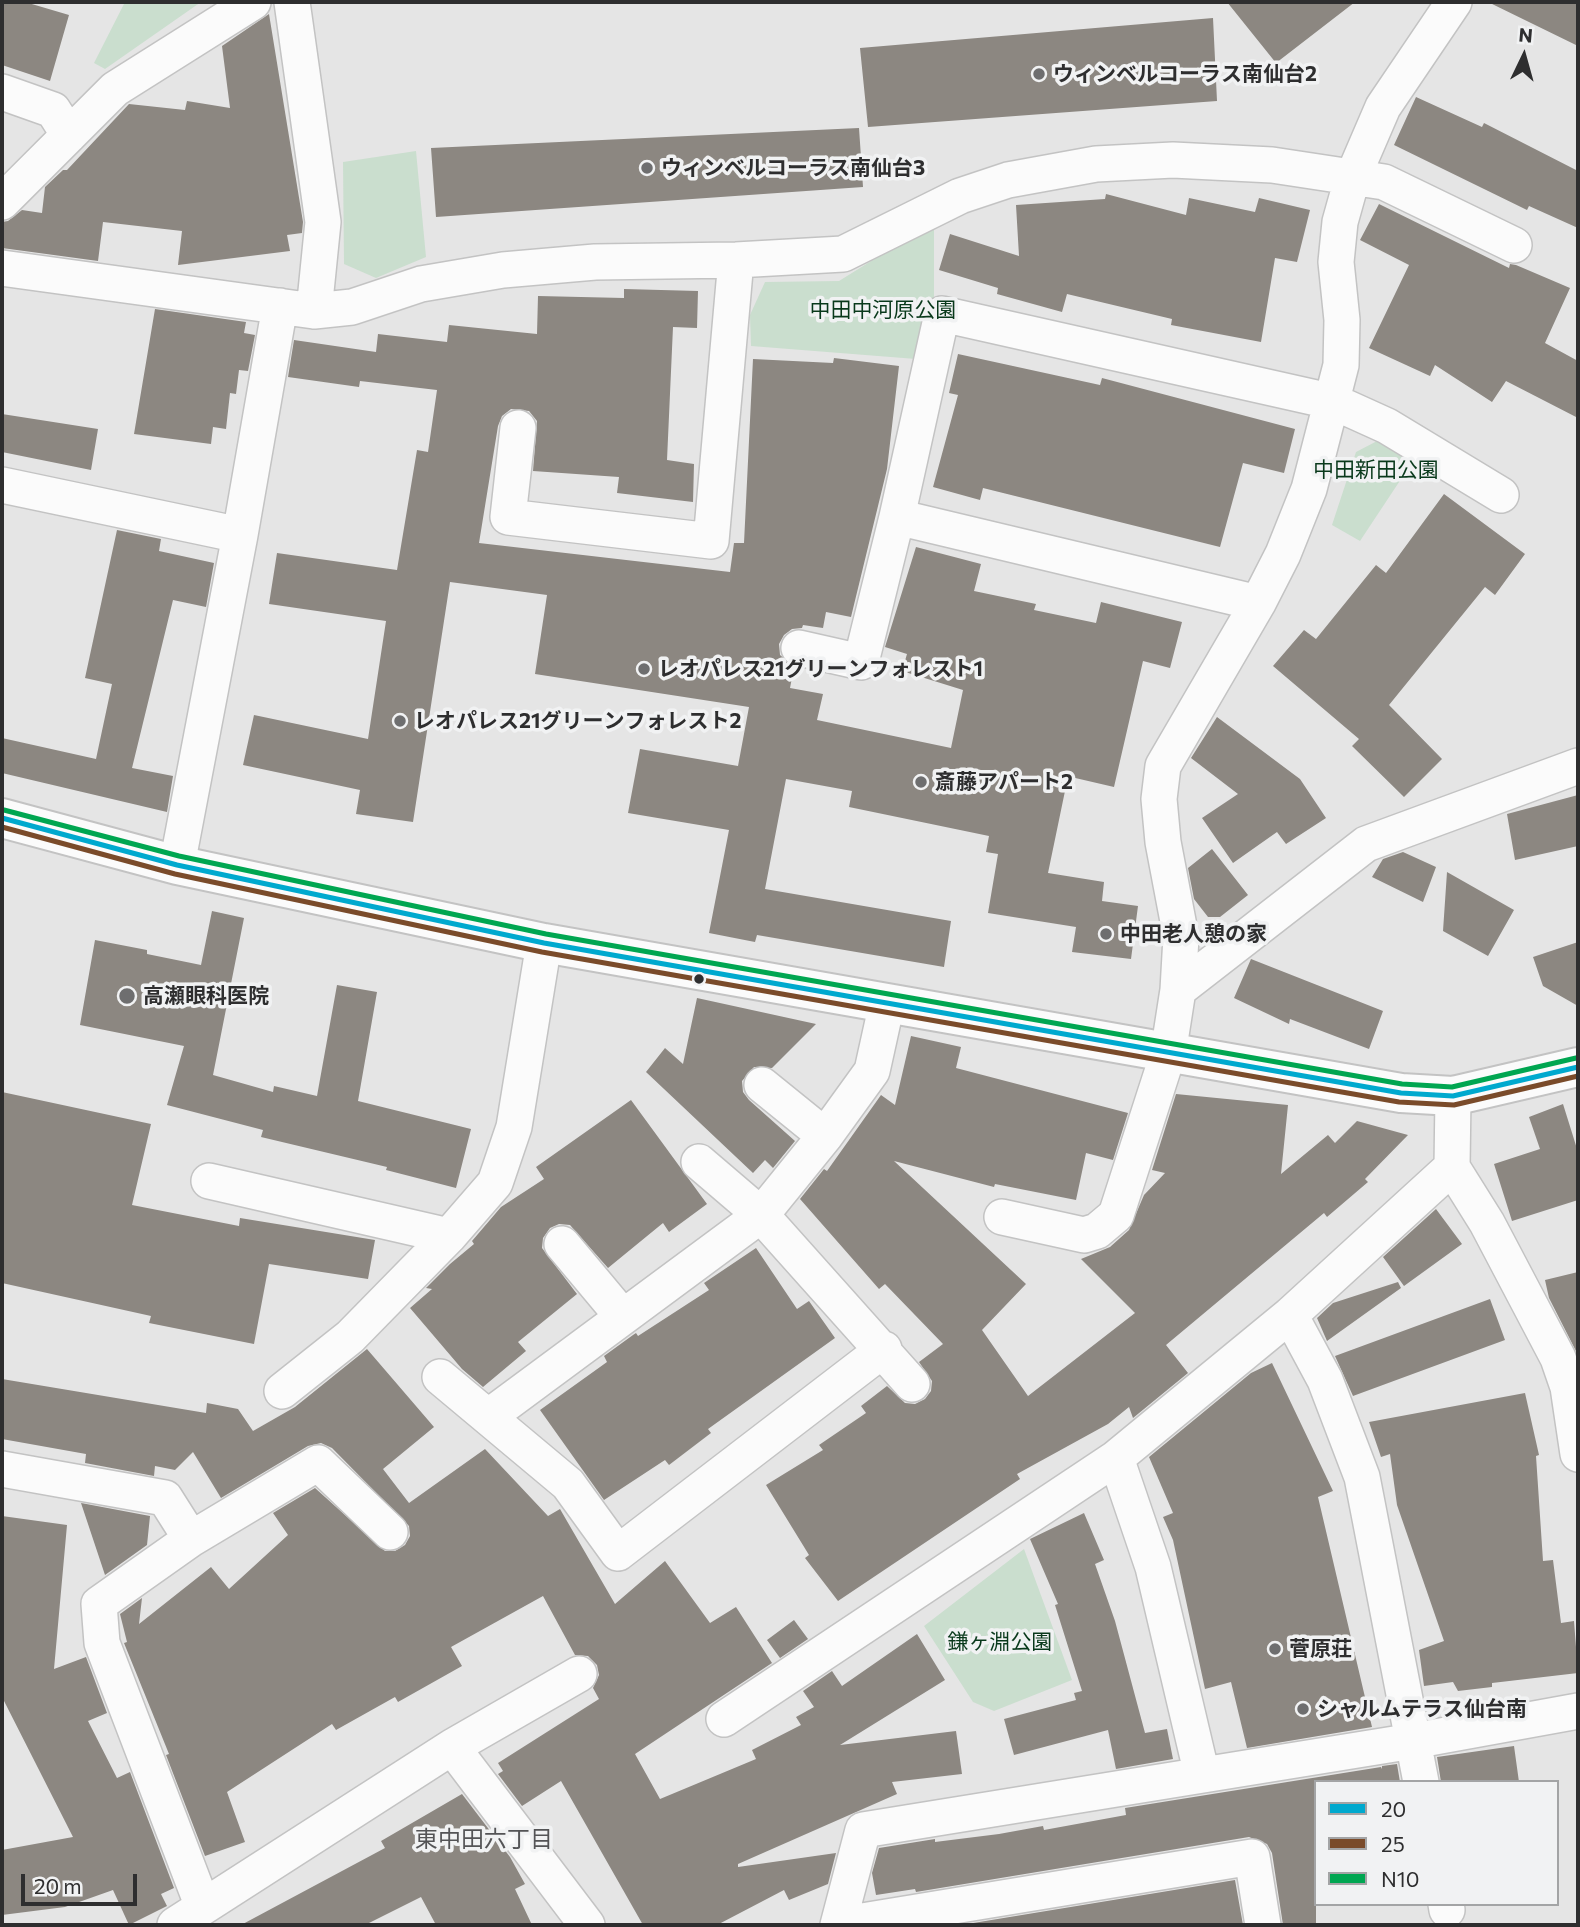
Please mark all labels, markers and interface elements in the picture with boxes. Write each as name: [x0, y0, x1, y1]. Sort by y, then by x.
north arrow: [1489, 21, 1559, 91]
text: N: [1518, 23, 1534, 47]
place label: ウィンベルコーラス南仙台2: [1053, 61, 1317, 87]
marker: ウィンベルコーラス南仙台2: [1031, 66, 1047, 82]
place label: ウィンベルコーラス南仙台3: [661, 155, 925, 181]
marker: ウィンベルコーラス南仙台3: [639, 160, 655, 176]
park label: 中田中河原公園: [810, 297, 956, 323]
park label: 中田新田公園: [1313, 457, 1439, 483]
place label: レオパレス21グリーンフォレスト1: [658, 656, 983, 682]
marker: レオパレス21グリーンフォレスト1: [636, 661, 652, 677]
place label: レオパレス21グリーンフォレスト2: [414, 708, 741, 734]
marker: レオパレス21グリーンフォレスト2: [392, 713, 408, 729]
place label: 斎藤アパート2: [935, 769, 1073, 795]
marker: 斎藤アパート2: [913, 774, 929, 790]
place label: 中田老人憩の家: [1120, 921, 1267, 947]
marker: 中田老人憩の家: [1098, 926, 1114, 942]
unlabelled marker: [692, 972, 706, 986]
place label: 高瀬眼科医院: [143, 983, 269, 1009]
marker: 高瀬眼科医院: [117, 986, 137, 1006]
park label: 鎌ヶ淵公園: [948, 1629, 1052, 1655]
place label: 菅原荘: [1289, 1636, 1352, 1662]
marker: 菅原荘: [1267, 1641, 1283, 1657]
place label: シャルムテラス仙台南: [1317, 1696, 1527, 1722]
marker: シャルムテラス仙台南: [1295, 1701, 1311, 1717]
legend: [1314, 1780, 1559, 1906]
text: 20: [1381, 1796, 1406, 1821]
district label: 東中田六丁目: [415, 1825, 553, 1853]
text: 25: [1381, 1831, 1405, 1856]
scale bar: [24, 1860, 140, 1904]
text: N10: [1381, 1866, 1420, 1891]
text: 20 m: [34, 1873, 82, 1898]

